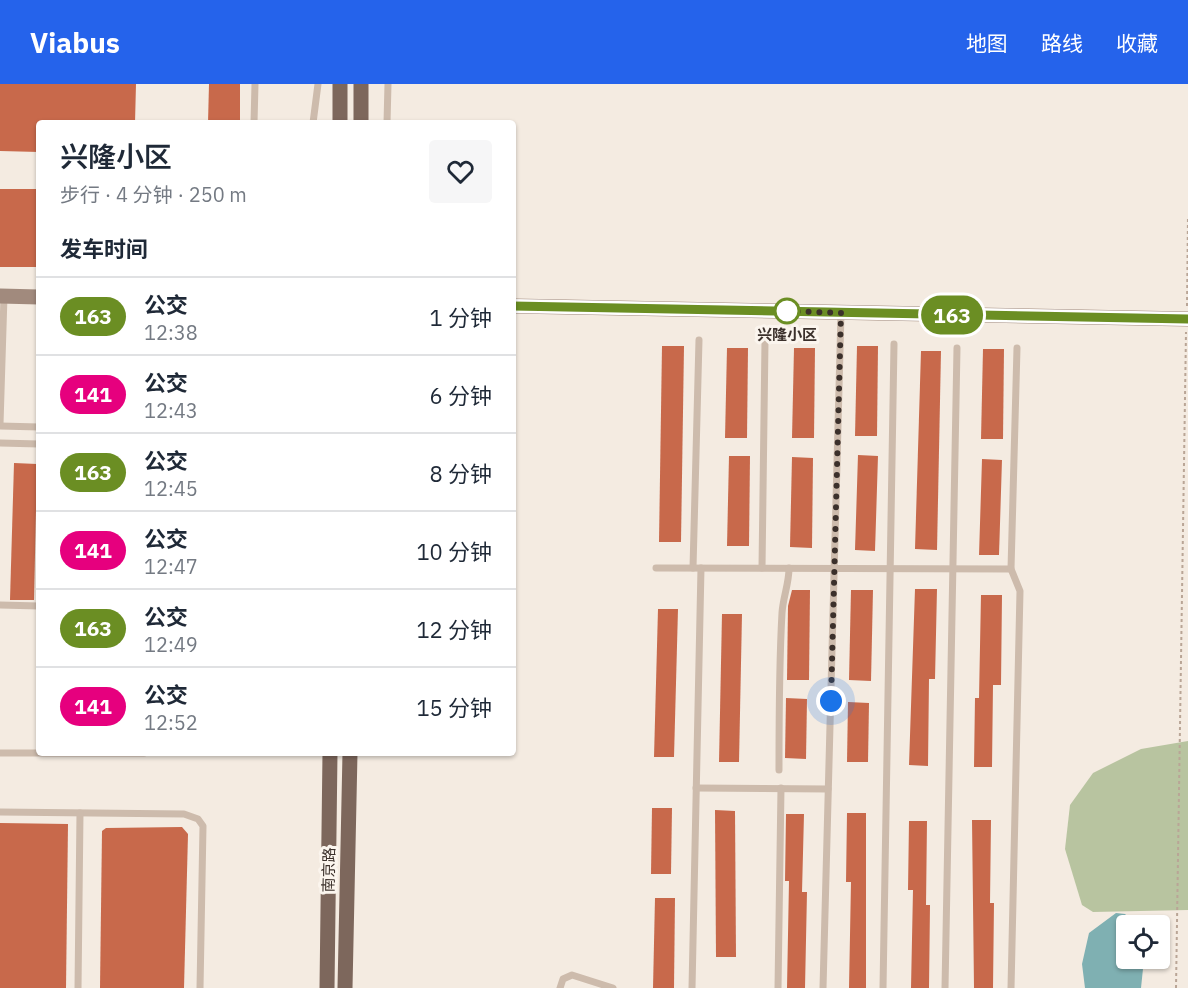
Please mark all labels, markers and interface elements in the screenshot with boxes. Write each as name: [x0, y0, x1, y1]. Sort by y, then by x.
text: Viabus: [30, 24, 120, 61]
text: 地图: [966, 29, 1008, 57]
text: 路线: [1041, 29, 1083, 57]
text: 收藏: [1116, 29, 1158, 57]
text: 兴隆小区: [60, 138, 172, 175]
button: heart: [429, 140, 492, 203]
text: 步行 · 4 分钟 · 250 m: [60, 181, 247, 208]
text: 发车时间: [60, 234, 148, 263]
text: 公交: [144, 290, 188, 319]
line badge: 163: [918, 296, 986, 334]
marker: 兴隆小区: [774, 298, 800, 324]
text: 163: [933, 301, 971, 329]
text: 163: [74, 302, 112, 330]
text: 1 分钟: [430, 303, 492, 332]
text: 12:38: [144, 319, 198, 346]
place label: 兴隆小区: [757, 325, 817, 344]
text: 公交: [144, 368, 188, 397]
text: 141: [74, 380, 112, 408]
text: 6 分钟: [430, 381, 492, 410]
text: 12:43: [144, 397, 198, 424]
text: 公交: [144, 446, 188, 475]
text: 163: [74, 458, 112, 486]
text: 8 分钟: [430, 459, 492, 488]
text: 12:45: [144, 475, 198, 502]
text: 公交: [144, 524, 188, 553]
text: 141: [74, 536, 112, 564]
text: 10 分钟: [416, 537, 492, 566]
text: 12:47: [144, 553, 198, 580]
text: 公交: [144, 602, 188, 631]
text: 163: [74, 614, 112, 642]
text: 12 分钟: [416, 615, 492, 644]
text: 12:49: [144, 631, 198, 658]
text: 公交: [144, 680, 188, 709]
your location: [816, 686, 846, 716]
text: 141: [74, 692, 112, 720]
text: 15 分钟: [416, 693, 492, 722]
text: 12:52: [144, 709, 198, 736]
street label: 南京路: [319, 847, 338, 893]
map controls: [1116, 915, 1170, 969]
button: locate: [1116, 915, 1170, 969]

